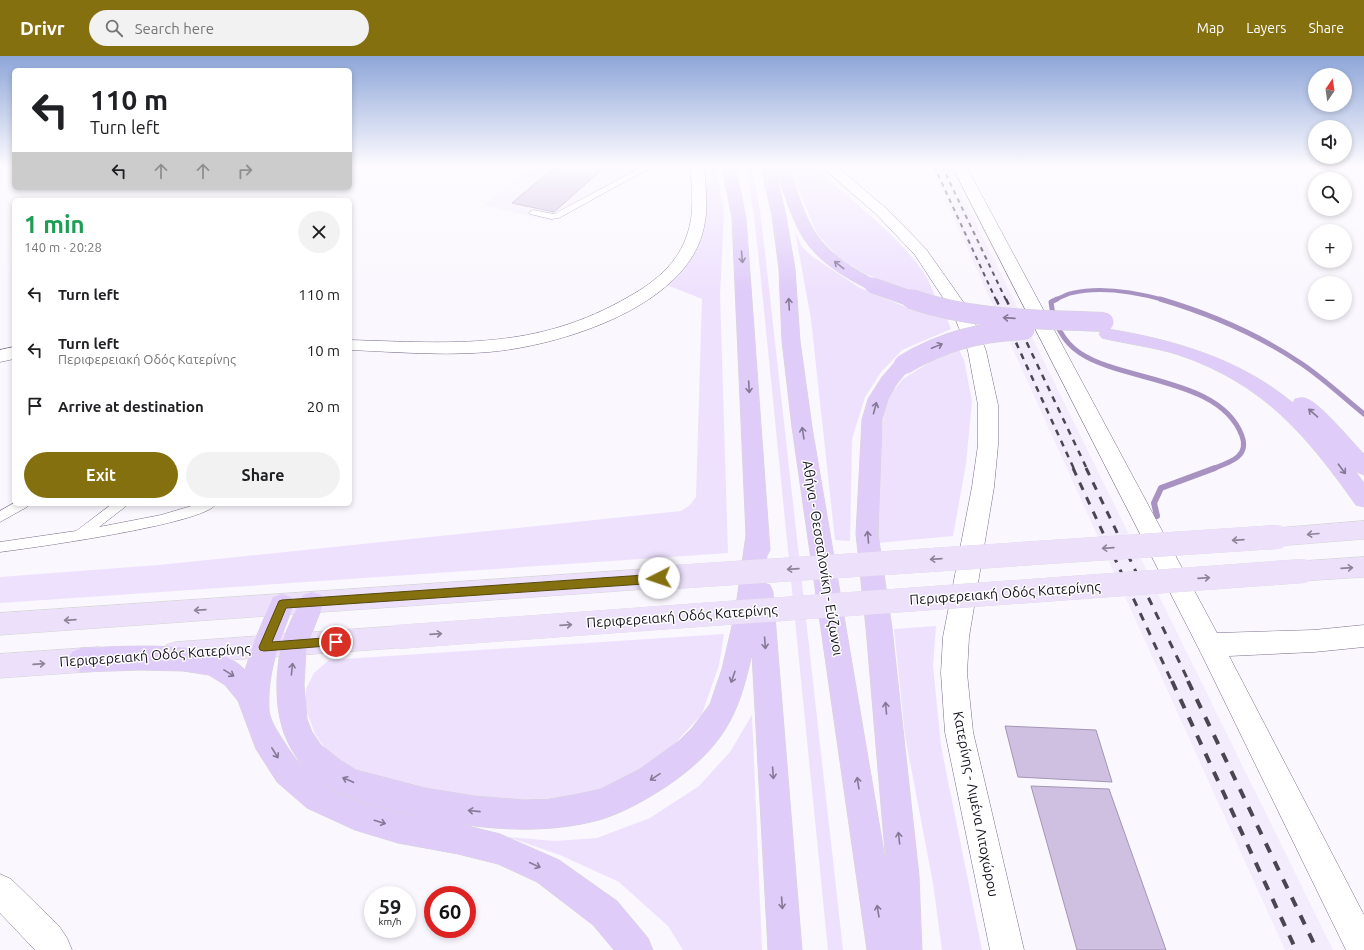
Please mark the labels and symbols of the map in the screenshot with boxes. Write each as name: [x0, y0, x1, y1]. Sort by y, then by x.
north arrow: [1308, 68, 1352, 112]
one-way arrow: [738, 250, 745, 263]
one-way arrow: [833, 261, 844, 269]
one-way arrow: [785, 298, 793, 311]
one-way arrow: [1003, 314, 1016, 321]
one-way arrow: [931, 342, 943, 350]
one-way arrow: [746, 380, 753, 393]
one-way arrow: [872, 402, 880, 415]
one-way arrow: [1308, 409, 1318, 418]
one-way arrow: [799, 427, 807, 440]
street label: Αθήνα - Θεσσαλονίκη - Εύζωνοι: [800, 459, 846, 657]
one-way arrow: [1338, 464, 1346, 475]
one-way arrow: [864, 531, 872, 544]
one-way arrow: [1307, 531, 1320, 538]
one-way arrow: [1232, 536, 1245, 543]
one-way arrow: [1102, 544, 1115, 551]
one-way arrow: [930, 555, 943, 563]
position arrow: [638, 557, 680, 599]
one-way arrow: [1341, 565, 1354, 572]
one-way arrow: [787, 566, 800, 573]
one-way arrow: [1197, 575, 1210, 582]
street label: Περιφερειακή Οδός Κατερίνης: [909, 578, 1102, 608]
street label: Περιφερειακή Οδός Κατερίνης: [586, 601, 779, 631]
one-way arrow: [194, 607, 207, 614]
one-way arrow: [64, 616, 77, 623]
one-way arrow: [559, 621, 572, 628]
pin: [319, 625, 353, 659]
one-way arrow: [429, 631, 442, 638]
one-way arrow: [761, 636, 768, 649]
street label: Περιφερειακή Οδός Κατερίνης: [59, 640, 252, 670]
one-way arrow: [32, 660, 45, 667]
one-way arrow: [289, 663, 296, 676]
one-way arrow: [223, 670, 235, 678]
one-way arrow: [729, 670, 736, 683]
one-way arrow: [882, 702, 890, 715]
street label: Κατερίνης - Λιμένα Λιτοχώρου: [950, 710, 1002, 898]
one-way arrow: [271, 747, 279, 758]
one-way arrow: [770, 766, 777, 779]
one-way arrow: [650, 773, 661, 781]
one-way arrow: [342, 776, 354, 783]
one-way arrow: [854, 777, 862, 790]
one-way arrow: [468, 808, 481, 815]
one-way arrow: [374, 819, 387, 826]
one-way arrow: [895, 832, 903, 845]
one-way arrow: [529, 862, 541, 869]
speed limit sign: 60: [424, 886, 476, 938]
one-way arrow: [779, 896, 786, 909]
one-way arrow: [874, 905, 882, 918]

